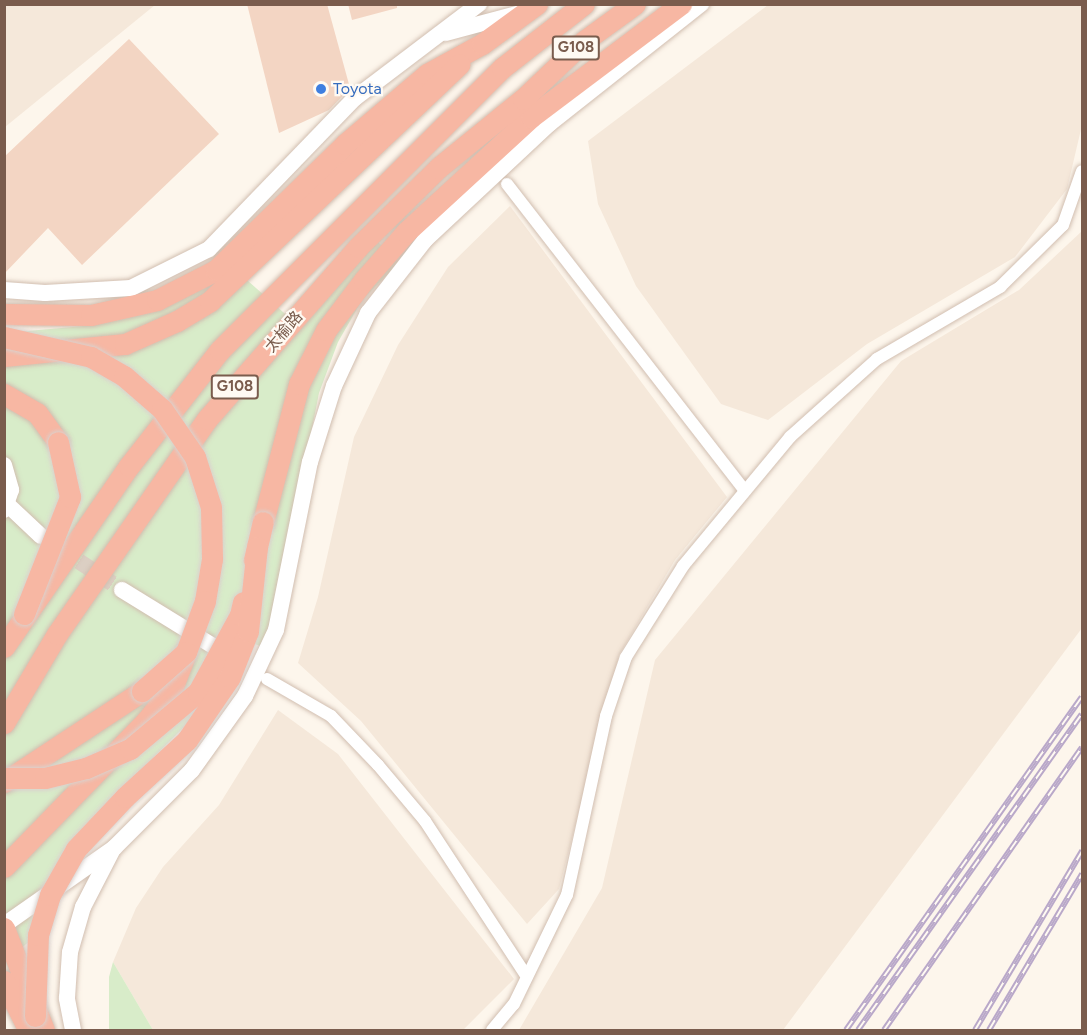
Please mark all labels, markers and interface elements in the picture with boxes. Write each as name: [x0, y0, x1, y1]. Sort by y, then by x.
road number: G108: [550, 36, 602, 60]
place label: Toyota: [333, 79, 382, 99]
marker: Toyota: [314, 82, 328, 96]
street label: 太榆路: [261, 308, 307, 356]
road number: G108: [210, 375, 260, 399]

